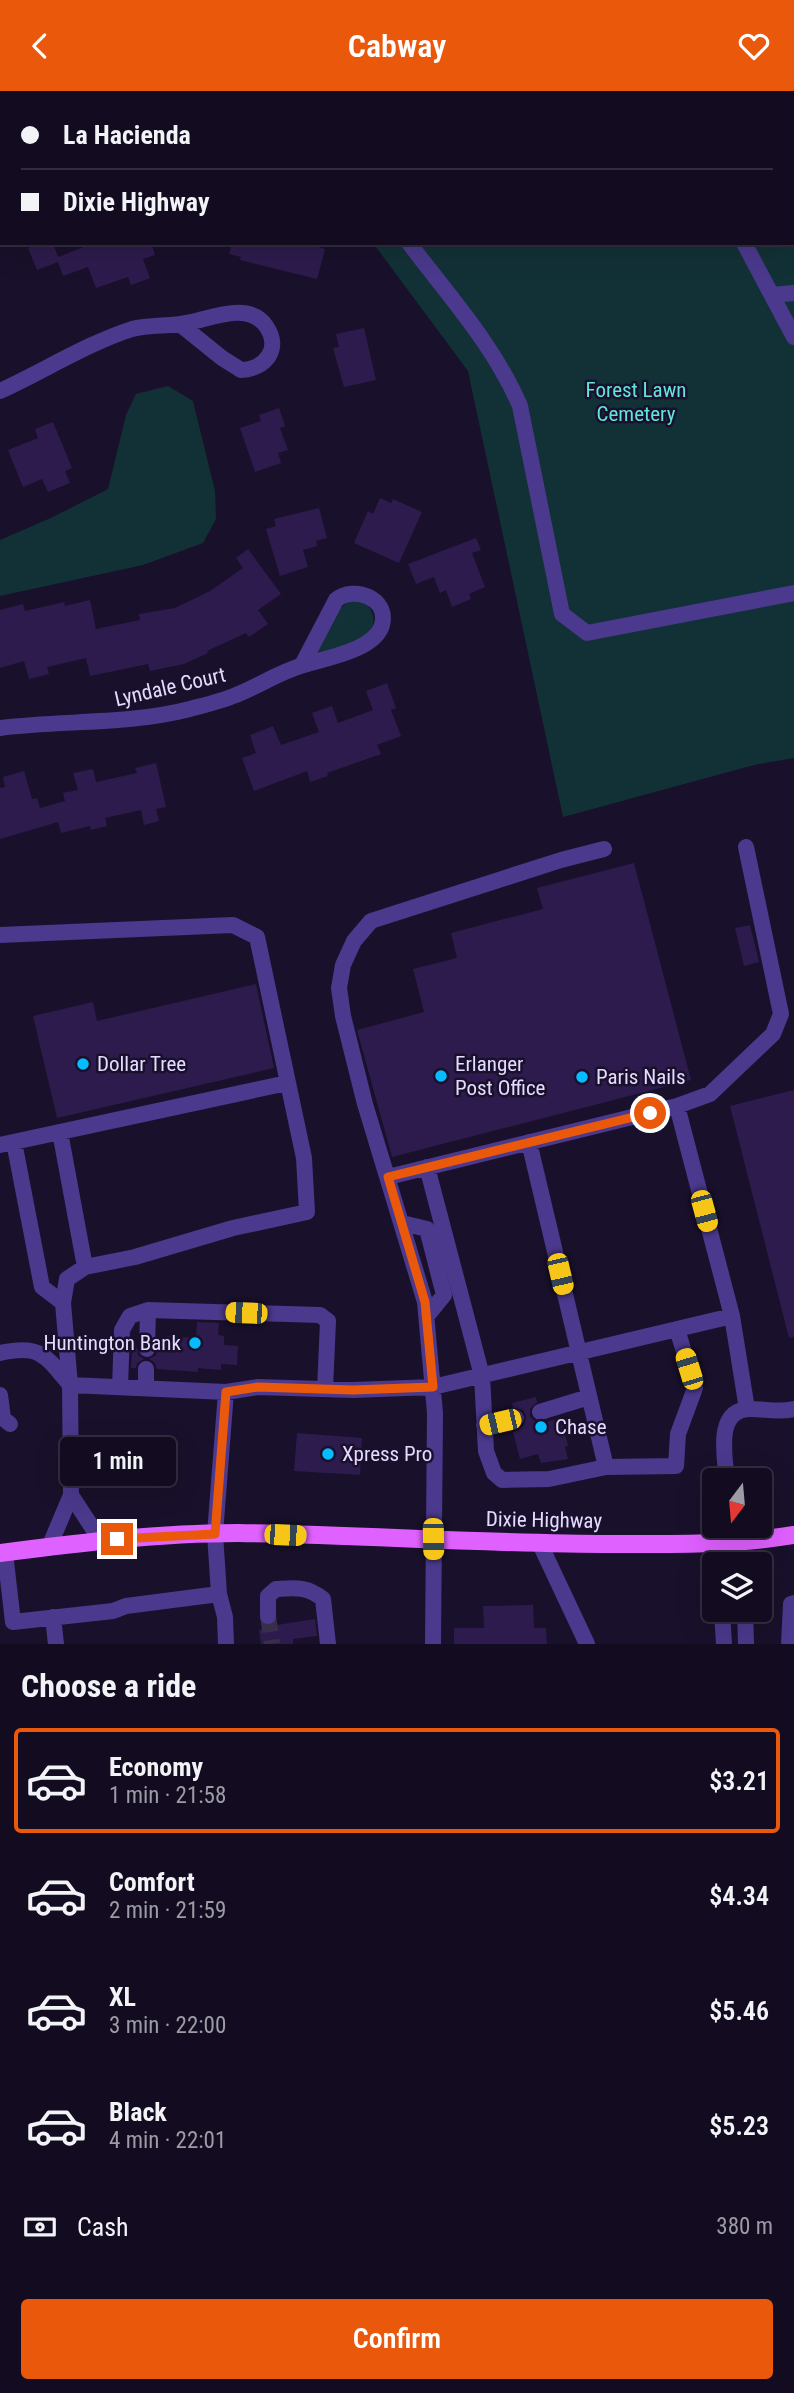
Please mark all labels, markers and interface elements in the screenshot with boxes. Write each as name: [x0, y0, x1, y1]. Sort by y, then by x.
icon: back: [21, 27, 59, 65]
text: Cabway: [348, 27, 446, 65]
icon: heart: [735, 27, 773, 65]
text: La Hacienda: [63, 120, 191, 150]
text: Dixie Highway: [63, 187, 209, 217]
park label: Forest Lawn Cemetery: [586, 378, 686, 426]
street label: Lyndale Court: [112, 663, 228, 711]
place label: Dollar Tree: [97, 1052, 186, 1076]
place label: Erlanger Post Office: [455, 1052, 546, 1100]
marker: Dollar Tree: [75, 1056, 91, 1072]
place label: Paris Nails: [596, 1065, 686, 1089]
marker: Erlanger Post Office: [433, 1068, 449, 1084]
marker: Paris Nails: [574, 1069, 590, 1085]
route start: [634, 1097, 666, 1129]
car: [689, 1188, 720, 1234]
car: [546, 1251, 575, 1297]
car: [225, 1302, 268, 1324]
place label: Huntington Bank: [43, 1331, 182, 1355]
marker: Huntington Bank: [187, 1335, 203, 1351]
car: [673, 1346, 706, 1392]
car: [478, 1407, 523, 1437]
place label: Chase: [555, 1415, 607, 1439]
marker: Chase: [533, 1419, 549, 1435]
callout: 1 min: [59, 1437, 175, 1487]
place label: Xpress Pro: [342, 1442, 432, 1466]
marker: Xpress Pro: [320, 1446, 336, 1462]
text: 1 min: [93, 1448, 143, 1475]
north arrow: [702, 1468, 772, 1538]
map controls: [702, 1468, 772, 1622]
street label: Dixie Highway: [486, 1507, 603, 1533]
car: [423, 1518, 444, 1560]
route end: [101, 1523, 133, 1555]
car: [264, 1524, 307, 1546]
button: layers: [702, 1552, 772, 1622]
text: Choose a ride: [21, 1667, 196, 1705]
icon: car: [25, 1749, 88, 1812]
text: Economy: [109, 1752, 203, 1782]
text: $3.21: [709, 1766, 769, 1796]
text: 1 min · 21:58: [109, 1782, 226, 1809]
icon: car: [25, 1864, 88, 1927]
text: Comfort: [109, 1867, 195, 1897]
text: $4.34: [709, 1881, 769, 1911]
text: 2 min · 21:59: [109, 1897, 226, 1924]
icon: car: [25, 1979, 88, 2042]
text: XL: [109, 1982, 136, 2012]
text: $5.46: [709, 1996, 769, 2026]
text: 3 min · 22:00: [109, 2012, 226, 2039]
icon: car: [25, 2094, 88, 2157]
text: Black: [109, 2097, 167, 2127]
text: $5.23: [709, 2111, 769, 2141]
text: 4 min · 22:01: [109, 2127, 226, 2154]
icon: cash: [21, 2208, 59, 2246]
text: Cash: [77, 2212, 129, 2242]
text: 380 m: [716, 2213, 773, 2240]
button: Confirm: [21, 2299, 773, 2379]

